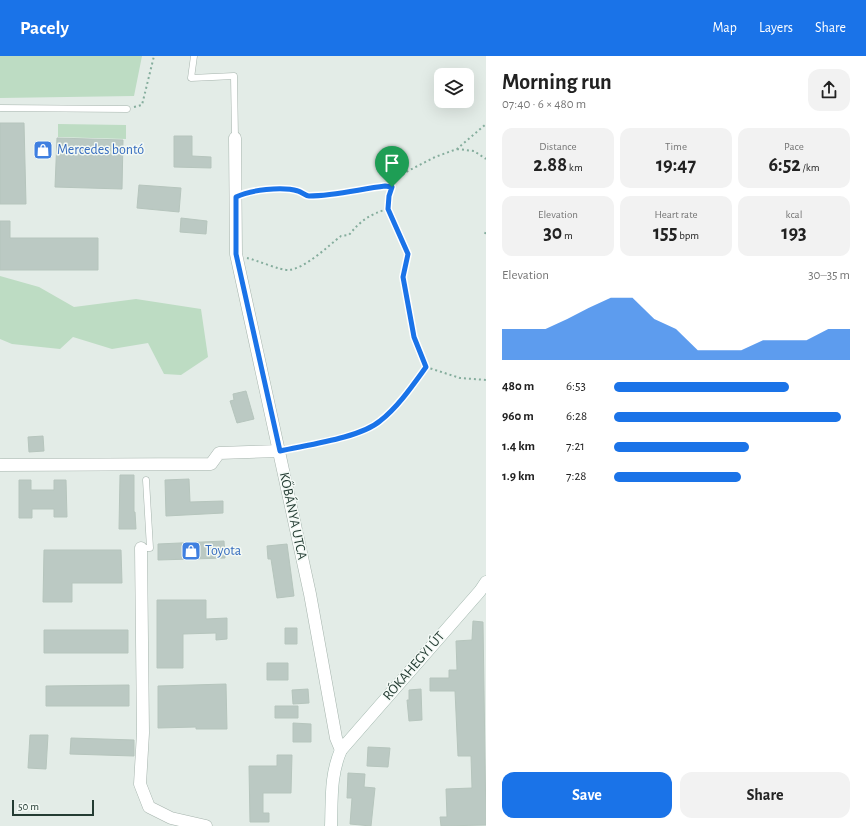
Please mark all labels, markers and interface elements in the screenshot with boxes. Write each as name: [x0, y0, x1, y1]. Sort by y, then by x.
text: Pacely: [20, 19, 69, 38]
text: Map: [712, 21, 737, 35]
text: Layers: [759, 21, 793, 35]
text: Share: [815, 21, 846, 35]
map controls: [434, 68, 474, 108]
button: layers: [434, 68, 474, 108]
button: share: [808, 69, 850, 111]
text: Morning run: [502, 71, 612, 93]
text: 07:40 · 6 × 480 m: [502, 98, 586, 111]
shop icon: Mercedes bontó: [32, 139, 54, 161]
text: Distance: [539, 141, 577, 152]
text: Time: [665, 141, 687, 152]
text: Pace: [784, 141, 804, 152]
place label: Mercedes bontó: [57, 143, 144, 157]
pin: [375, 146, 409, 187]
icon: arrive: [381, 152, 403, 174]
text: 2.88: [533, 155, 567, 175]
text: 19:47: [656, 155, 696, 175]
text: 6:52: [768, 155, 801, 175]
text: km: [567, 162, 583, 173]
text: /km: [801, 162, 820, 173]
text: Elevation: [538, 209, 578, 220]
text: Heart rate: [654, 209, 698, 220]
text: kcal: [786, 209, 802, 220]
text: 30: [543, 223, 562, 243]
text: 155: [653, 223, 677, 243]
text: 193: [781, 223, 807, 243]
text: m: [562, 230, 573, 241]
text: bpm: [677, 230, 699, 241]
text: Elevation: [502, 269, 549, 282]
text: 30–35 m: [808, 269, 850, 282]
text: 480 m: [502, 380, 534, 393]
text: 6:53: [566, 380, 586, 393]
text: 960 m: [502, 410, 534, 423]
text: 6:28: [566, 410, 587, 423]
text: 1.4 km: [502, 440, 535, 453]
text: 7:21: [566, 440, 585, 453]
street label: KŐBÁNYA UTCA: [277, 470, 312, 561]
text: 1.9 km: [502, 470, 535, 483]
text: 7:28: [566, 470, 586, 483]
shop icon: Toyota: [180, 540, 202, 562]
place label: Toyota: [205, 544, 242, 558]
street label: RÓKAHEGYI ÚT: [378, 627, 448, 703]
button: Save: [502, 772, 672, 818]
button: Share: [680, 772, 850, 818]
scale bar: [12, 798, 94, 817]
text: 50 m: [18, 801, 39, 812]

